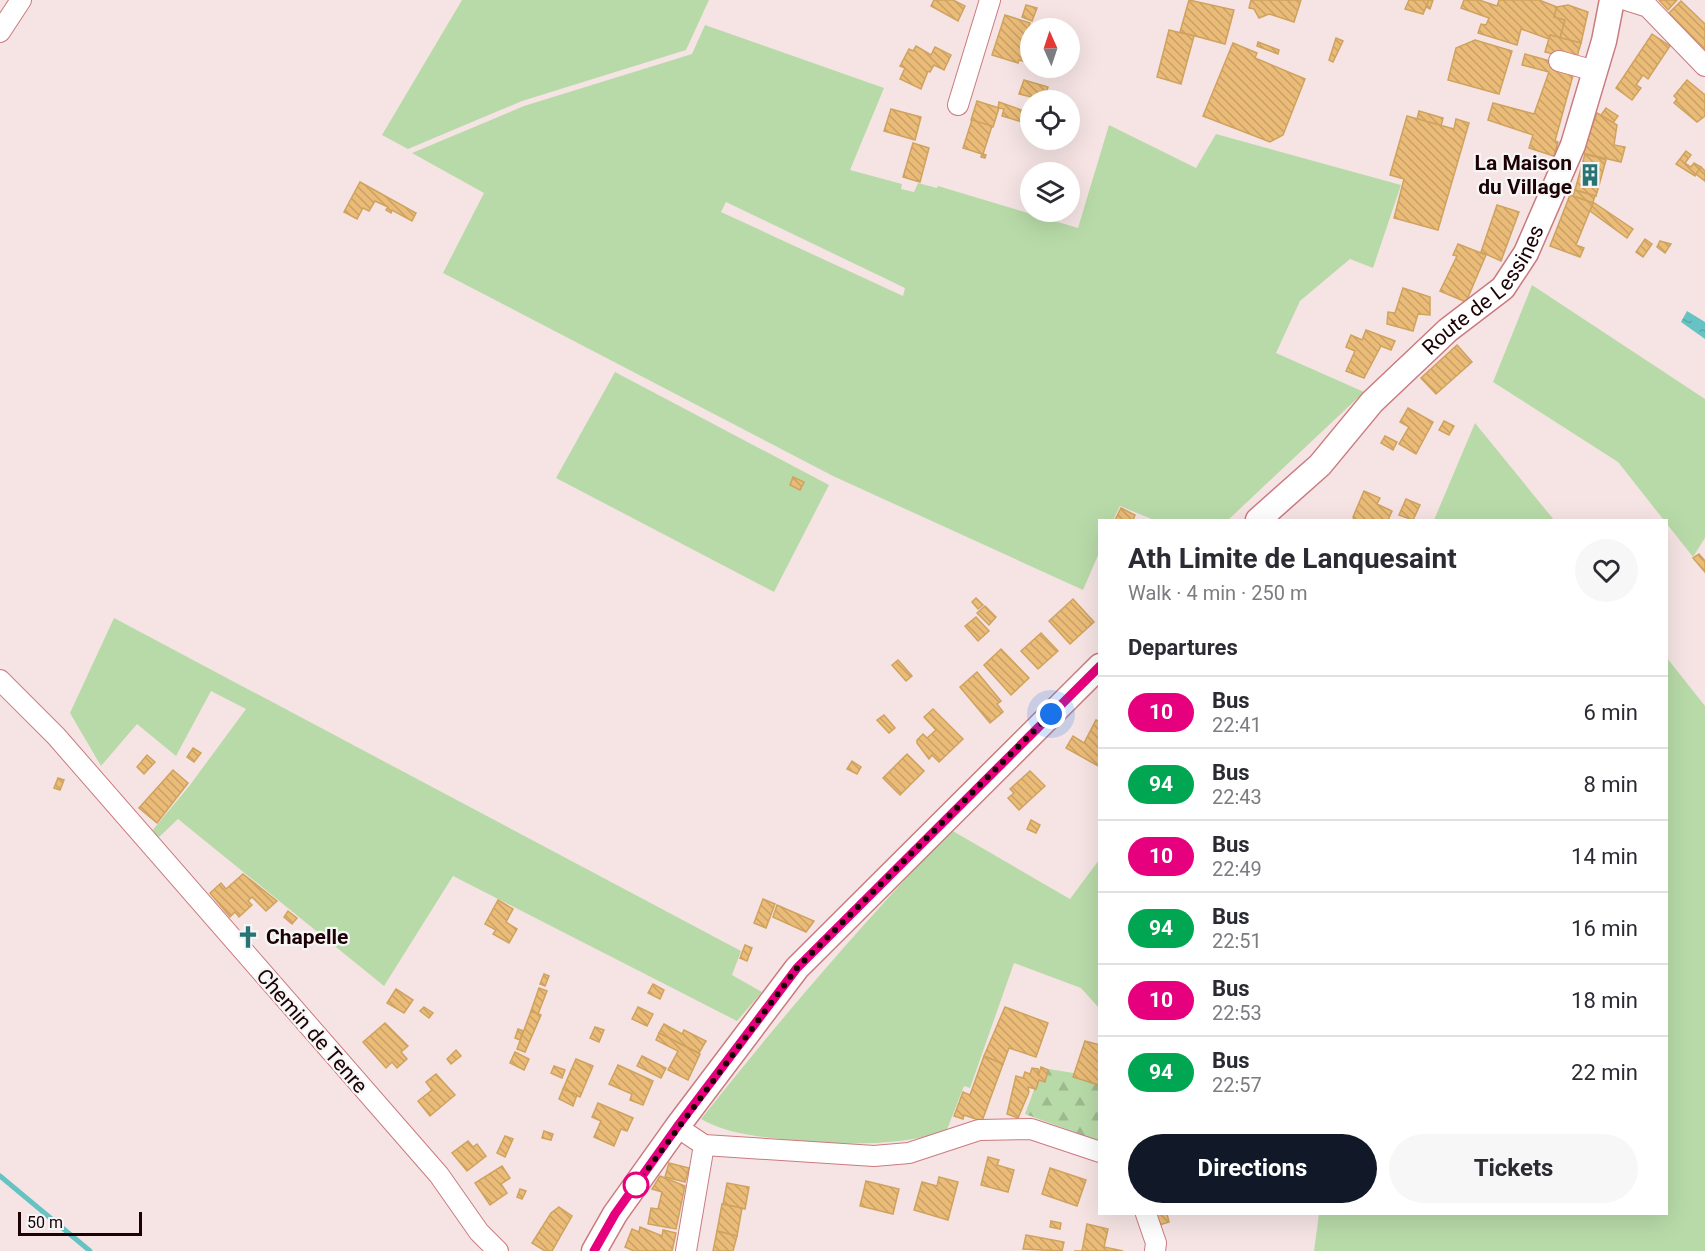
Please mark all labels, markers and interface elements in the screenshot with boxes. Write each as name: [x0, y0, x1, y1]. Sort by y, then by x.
north arrow: [1020, 18, 1080, 78]
map controls: [1020, 18, 1080, 222]
button: locate: [1020, 90, 1080, 150]
place label: La Maison du Village: [1475, 151, 1572, 199]
button: layers: [1020, 162, 1080, 222]
building icon: La Maison du Village: [1577, 162, 1603, 188]
street label: Route de Lessines: [1417, 222, 1549, 360]
button: heart: [1575, 539, 1638, 602]
text: Ath Limite de Lanquesaint: [1128, 542, 1457, 575]
text: Walk · 4 min · 250 m: [1128, 581, 1307, 605]
text: Departures: [1128, 635, 1238, 660]
text: Bus: [1212, 688, 1250, 713]
your location: [1036, 699, 1066, 729]
text: 10: [1149, 700, 1173, 724]
text: 6 min: [1583, 700, 1638, 725]
text: 22:41: [1212, 713, 1262, 737]
text: Bus: [1212, 760, 1250, 785]
text: 94: [1149, 772, 1173, 796]
text: 8 min: [1583, 772, 1638, 797]
text: 22:43: [1212, 785, 1262, 809]
text: Bus: [1212, 832, 1250, 857]
text: 10: [1149, 844, 1173, 868]
text: 14 min: [1571, 844, 1638, 869]
text: 22:49: [1212, 857, 1262, 881]
text: Bus: [1212, 904, 1250, 929]
text: 94: [1149, 916, 1173, 940]
text: 16 min: [1571, 916, 1638, 941]
church icon: Chapelle: [235, 924, 261, 950]
place label: Chapelle: [266, 925, 348, 949]
text: 22:51: [1212, 929, 1262, 953]
street label: Chemin de Tenre: [252, 964, 372, 1098]
text: Bus: [1212, 976, 1250, 1001]
text: 10: [1149, 988, 1173, 1012]
text: 18 min: [1571, 988, 1638, 1013]
text: 22:53: [1212, 1001, 1262, 1025]
text: Bus: [1212, 1048, 1250, 1073]
text: 94: [1149, 1060, 1173, 1084]
text: 22 min: [1571, 1060, 1638, 1085]
text: 22:57: [1212, 1073, 1262, 1097]
button: Directions: [1128, 1134, 1377, 1203]
button: Tickets: [1389, 1134, 1638, 1203]
unlabelled marker: [623, 1172, 649, 1198]
scale bar: [18, 1209, 142, 1236]
text: 50 m: [27, 1213, 63, 1232]

